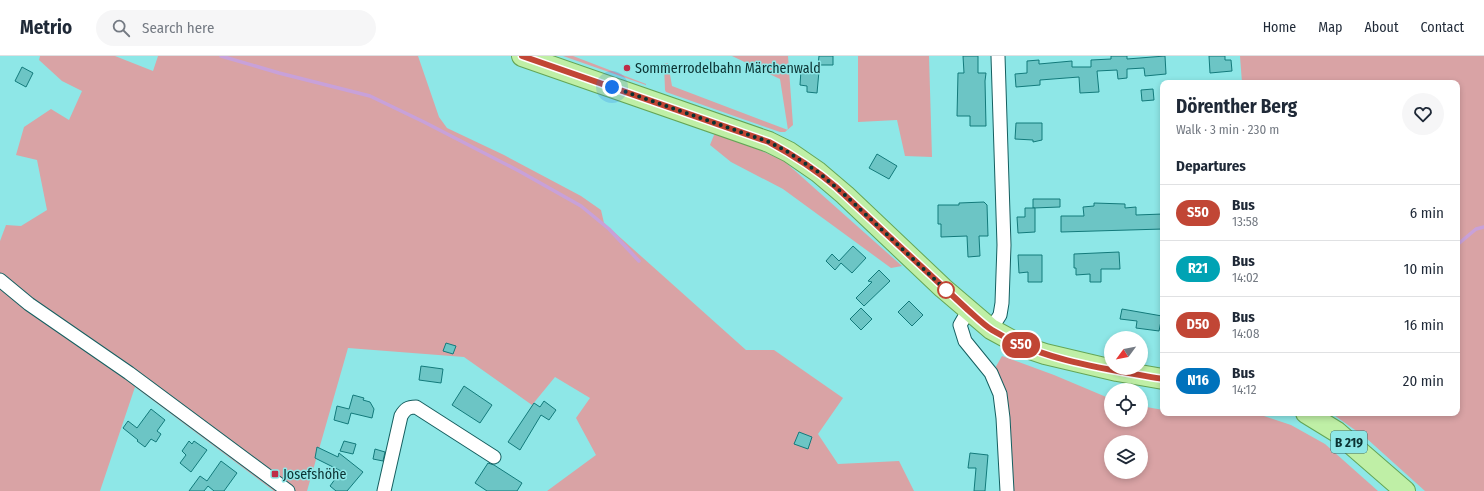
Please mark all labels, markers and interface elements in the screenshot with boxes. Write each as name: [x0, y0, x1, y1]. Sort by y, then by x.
search box: [96, 10, 376, 46]
text: Metrio: [20, 16, 72, 39]
icon: search: [110, 17, 132, 39]
text: Search here: [142, 19, 214, 37]
text: Home: [1263, 19, 1296, 36]
text: Map: [1318, 19, 1342, 36]
text: About: [1364, 19, 1399, 36]
text: Contact: [1421, 19, 1464, 36]
place label: Sommerrodelbahn Märchenwald: [635, 60, 821, 77]
marker: Sommerrodelbahn Märchenwald: [622, 63, 632, 73]
your location: [602, 77, 622, 97]
button: heart: [1402, 93, 1444, 135]
text: Dörenther Berg: [1176, 95, 1297, 118]
text: Walk · 3 min · 230 m: [1176, 122, 1279, 137]
text: Departures: [1176, 157, 1246, 175]
text: Bus: [1232, 196, 1255, 214]
text: S50: [1187, 204, 1209, 221]
text: 6 min: [1410, 204, 1444, 222]
text: 13:58: [1232, 214, 1258, 229]
text: Bus: [1232, 252, 1255, 270]
text: R21: [1188, 260, 1208, 277]
text: 10 min: [1404, 260, 1444, 278]
text: 14:02: [1232, 270, 1258, 285]
unlabelled marker: [937, 281, 955, 299]
text: Bus: [1232, 308, 1255, 326]
text: D50: [1187, 316, 1209, 333]
text: 16 min: [1404, 316, 1444, 334]
text: 14:08: [1232, 326, 1259, 341]
north arrow: [1104, 331, 1148, 375]
map controls: [1104, 331, 1148, 479]
line badge: S50: [998, 332, 1044, 358]
text: S50: [1010, 336, 1032, 353]
text: Bus: [1232, 364, 1255, 382]
text: N16: [1187, 372, 1209, 389]
text: 20 min: [1403, 372, 1444, 390]
text: 14:12: [1232, 382, 1256, 397]
button: locate: [1104, 383, 1148, 427]
road number: B 219: [1331, 431, 1367, 453]
button: layers: [1104, 435, 1148, 479]
place label: Josefshöhe: [283, 466, 346, 483]
marker: Josefshöhe: [270, 469, 280, 479]

